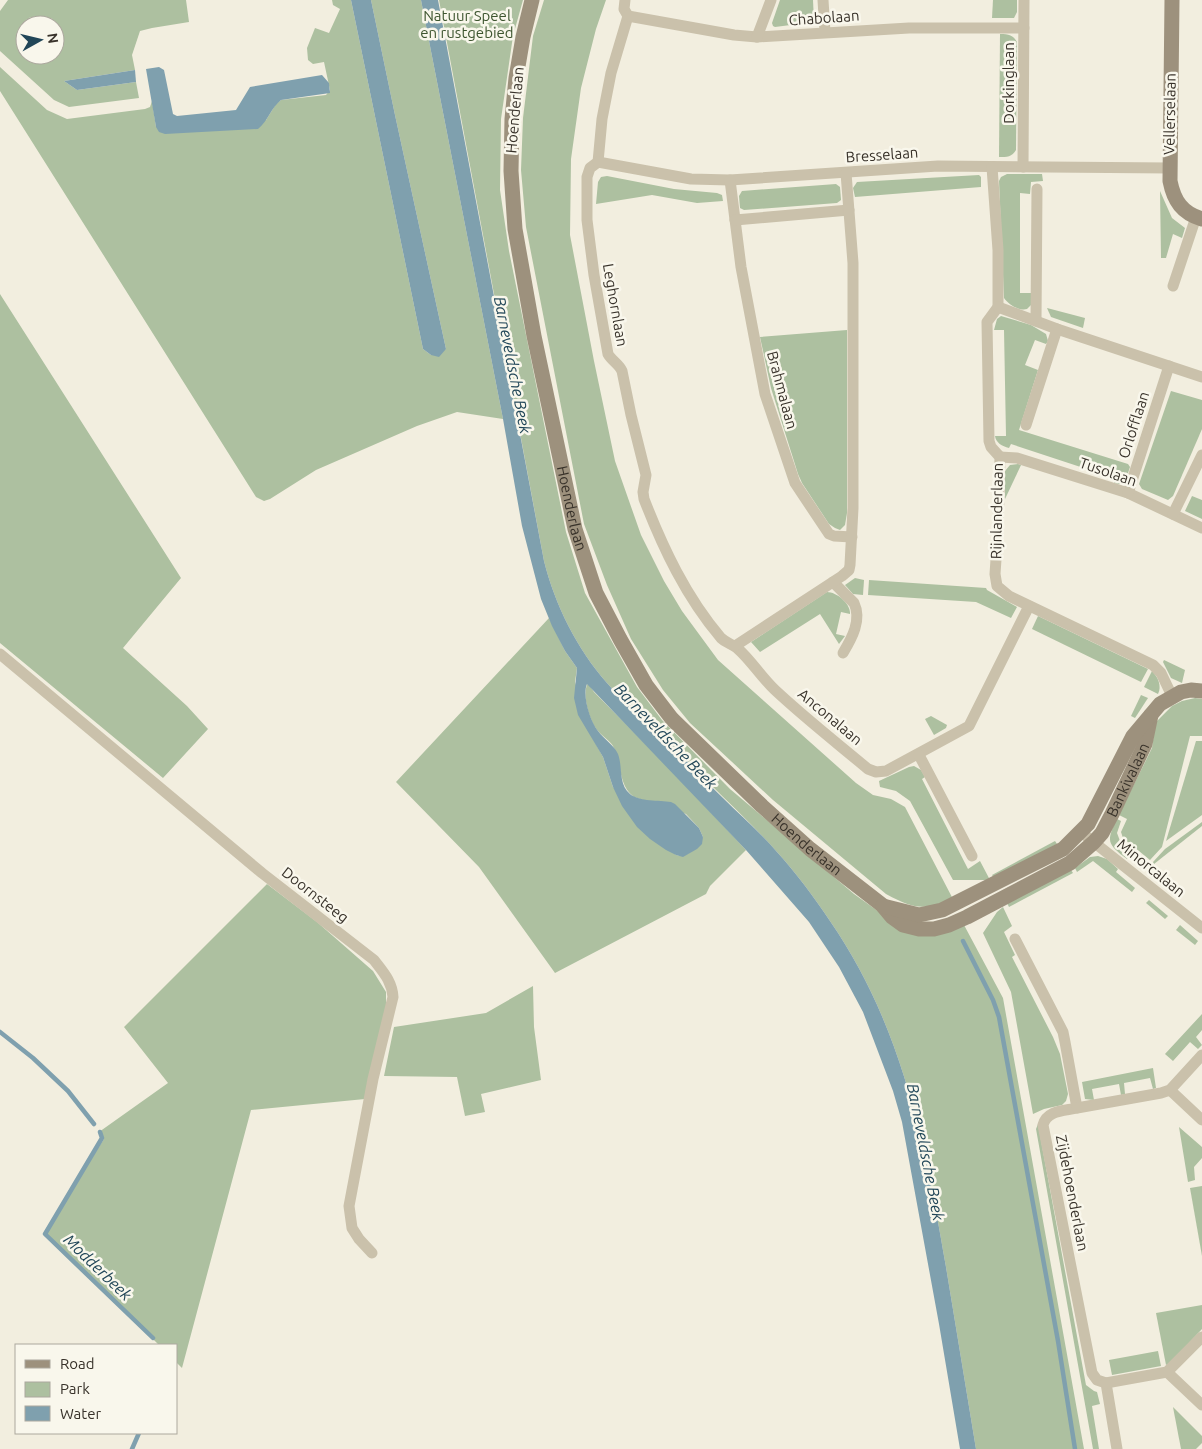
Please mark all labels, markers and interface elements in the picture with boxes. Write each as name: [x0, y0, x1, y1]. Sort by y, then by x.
park label: Natuur Speel en rustgebied: [420, 7, 514, 41]
street label: Chabolaan: [788, 7, 860, 28]
north arrow: [15, 15, 65, 65]
text: N: [44, 32, 62, 44]
street label: Dorkinglaan: [1000, 42, 1017, 124]
street label: Hoenderlaan: [502, 66, 527, 154]
street label: Vellerselaan: [1160, 73, 1179, 155]
street label: Bresselaan: [845, 143, 919, 166]
street label: Leghornlaan: [600, 262, 631, 348]
water label: Barneveldsche Beek: [491, 295, 535, 436]
street label: Brahmalaan: [764, 349, 801, 431]
street label: Orlofflaan: [1115, 389, 1152, 460]
street label: Tusolaan: [1077, 454, 1139, 489]
street label: Rijnlanderlaan: [987, 463, 1006, 559]
street label: Hoenderlaan: [554, 464, 591, 553]
water label: Barneveldsche Beek: [611, 680, 721, 793]
street label: Anconalaan: [795, 685, 866, 748]
street label: Bankivalaan: [1103, 740, 1152, 820]
street label: Hoenderlaan: [768, 810, 845, 879]
street label: Minorcalaan: [1114, 835, 1189, 900]
street label: Doornsteeg: [279, 863, 352, 926]
water label: Barneveldsche Beek: [904, 1082, 948, 1223]
street label: Zijdehoenderlaan: [1053, 1133, 1092, 1252]
water label: Modderbeek: [60, 1230, 136, 1304]
legend: [15, 1344, 178, 1434]
text: Road: [60, 1355, 95, 1372]
text: Park: [60, 1380, 90, 1397]
text: Water: [60, 1405, 101, 1422]

